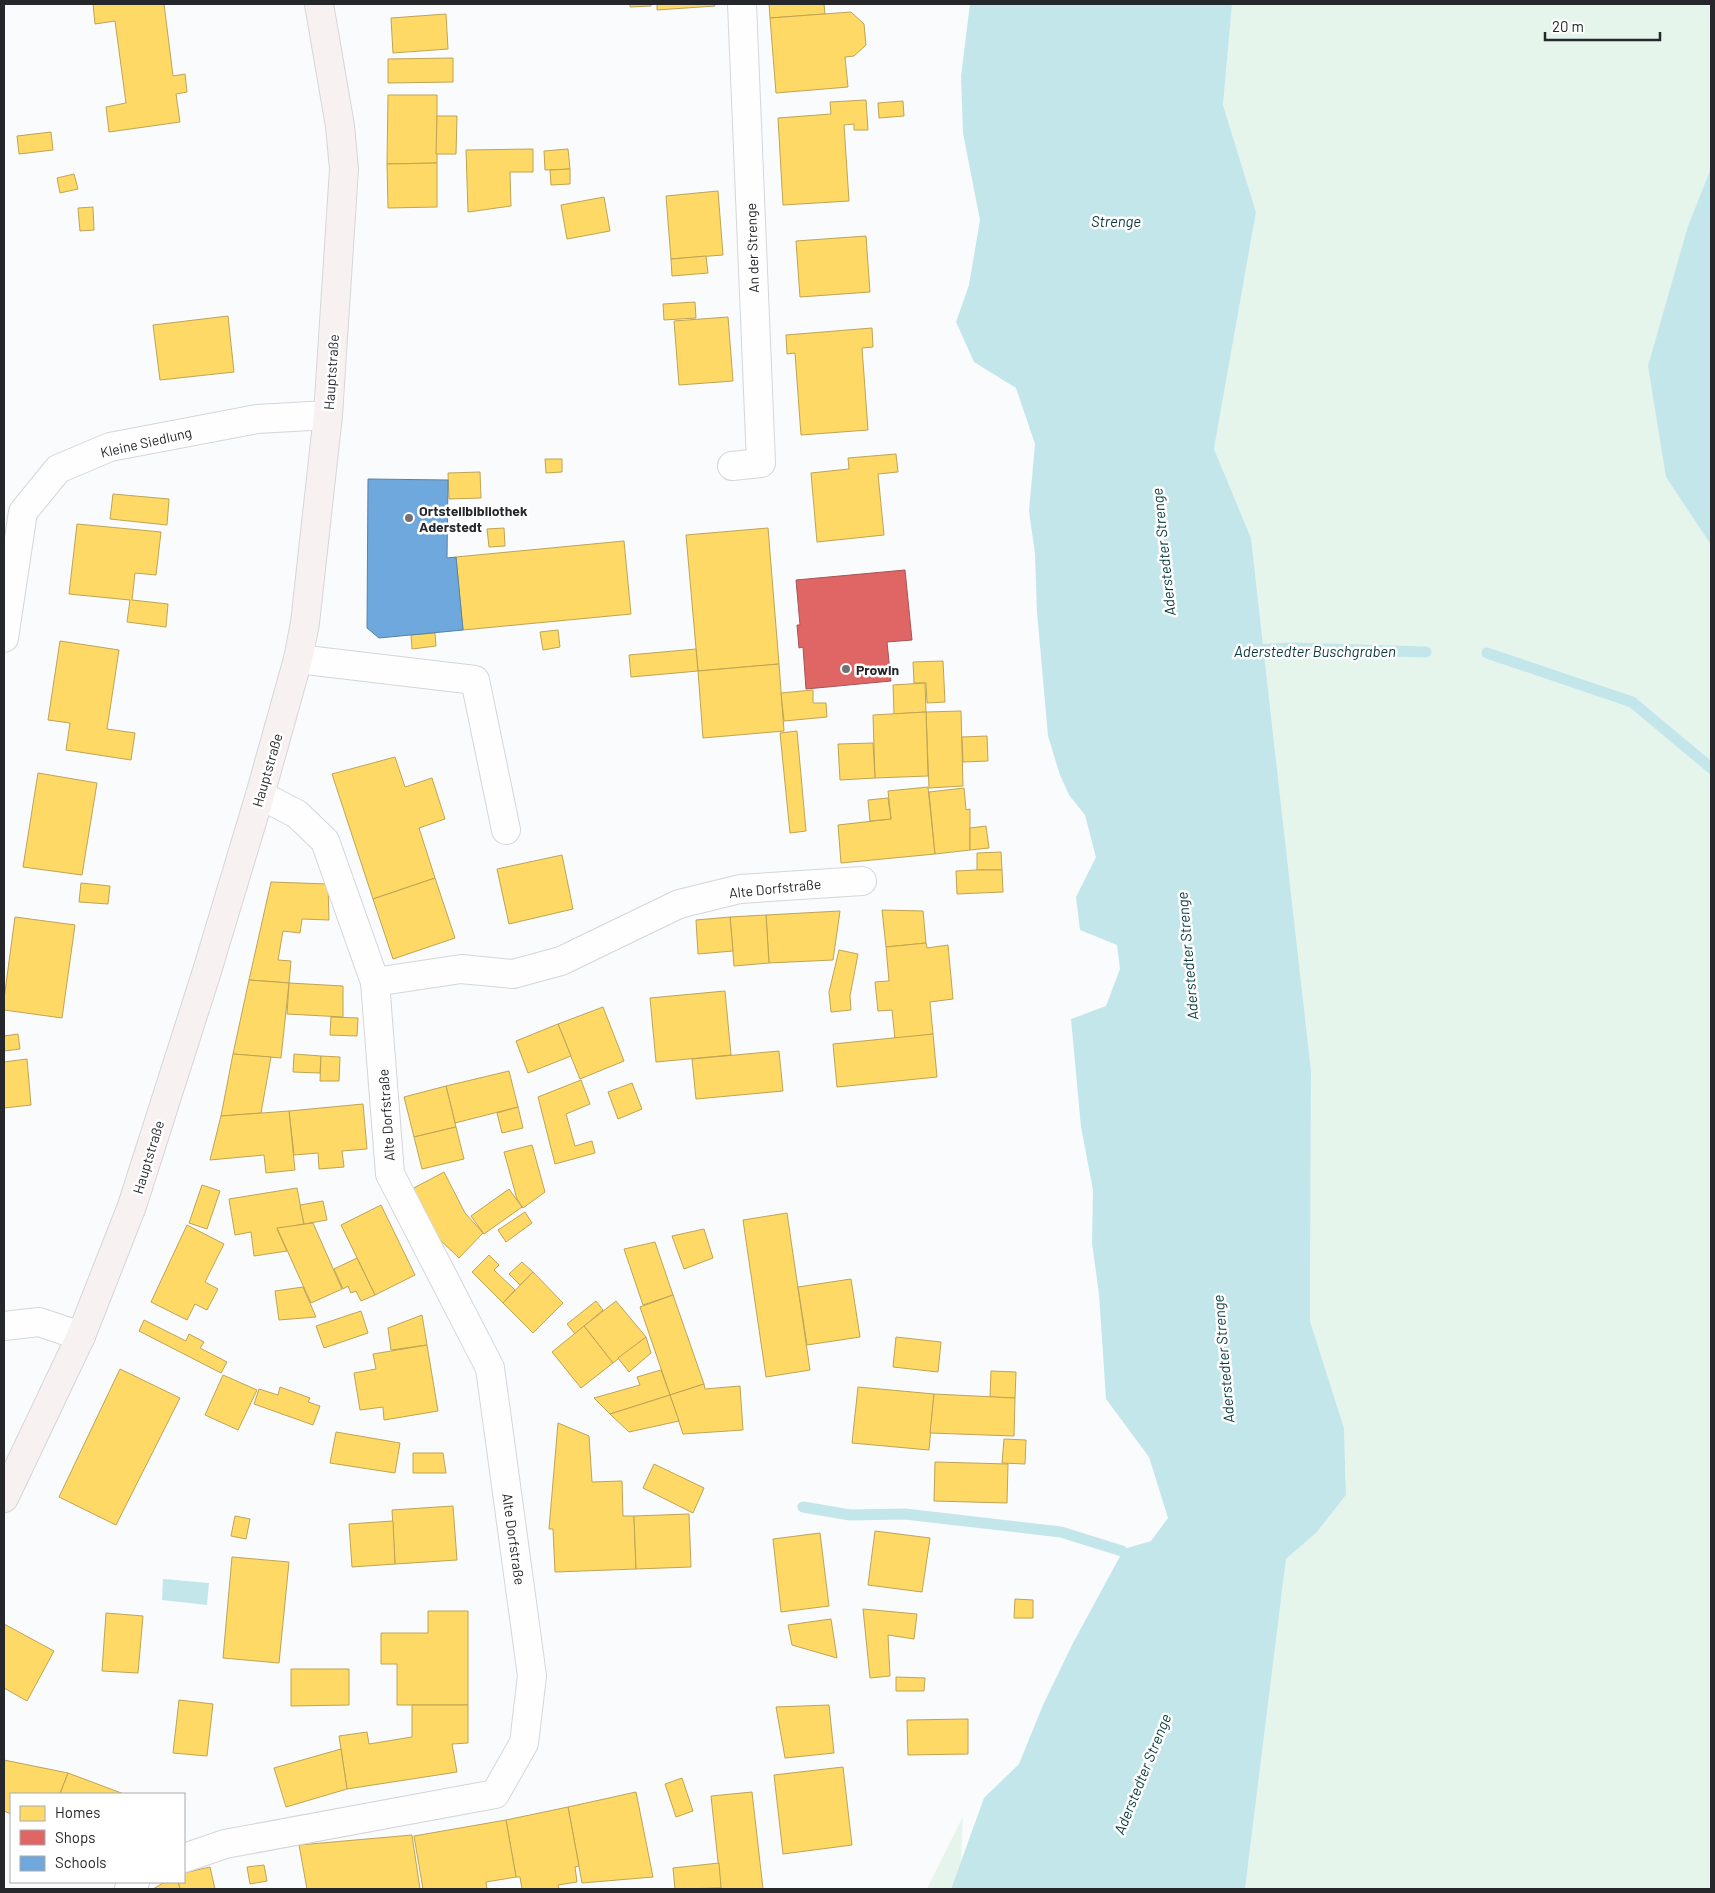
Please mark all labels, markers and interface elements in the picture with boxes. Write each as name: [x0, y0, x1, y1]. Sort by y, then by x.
scale bar: [1545, 10, 1660, 42]
text: 20 m: [1552, 17, 1584, 35]
street label: An der Strenge: [742, 203, 762, 293]
water label: Strenge: [1091, 212, 1141, 230]
street label: Hauptstraße: [320, 334, 342, 410]
street label: Kleine Siedlung: [99, 423, 193, 461]
water label: Aderstedter Strenge: [1147, 487, 1179, 617]
place label: Ortsteilbibliothek Aderstedt: [419, 502, 528, 535]
marker: Ortsteilbibliothek Aderstedt: [403, 512, 415, 524]
water label: Aderstedter Buschgraben: [1234, 642, 1396, 660]
place label: Prowin: [856, 661, 899, 678]
marker: Prowin: [840, 663, 852, 675]
street label: Hauptstraße: [248, 731, 286, 809]
street label: Alte Dorfstraße: [728, 875, 822, 901]
water label: Aderstedter Strenge: [1172, 891, 1202, 1021]
street label: Alte Dorfstraße: [374, 1068, 398, 1162]
street label: Hauptstraße: [129, 1118, 167, 1196]
water label: Aderstedter Strenge: [1208, 1294, 1238, 1424]
street label: Alte Dorfstraße: [499, 1492, 529, 1586]
water label: Aderstedter Strenge: [1110, 1711, 1175, 1837]
legend: [10, 1793, 185, 1883]
text: Homes: [55, 1803, 100, 1821]
text: Shops: [55, 1828, 95, 1846]
text: Schools: [55, 1853, 107, 1871]

